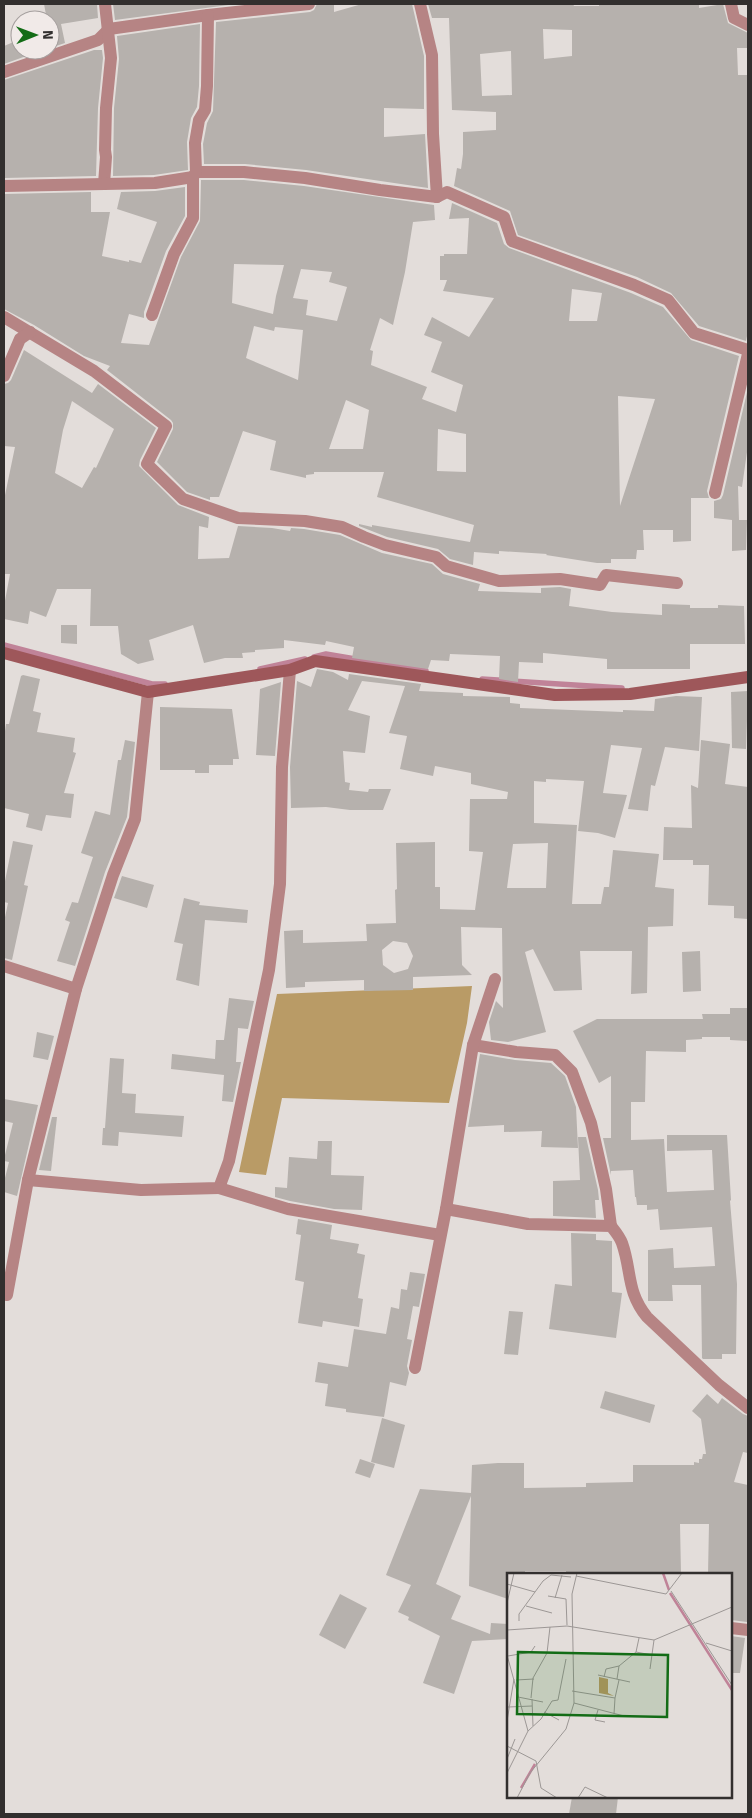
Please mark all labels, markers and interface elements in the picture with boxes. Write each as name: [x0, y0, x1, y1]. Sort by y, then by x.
north arrow: [10, 10, 60, 60]
text: N: [39, 30, 56, 40]
inset map: [507, 1573, 732, 1798]

